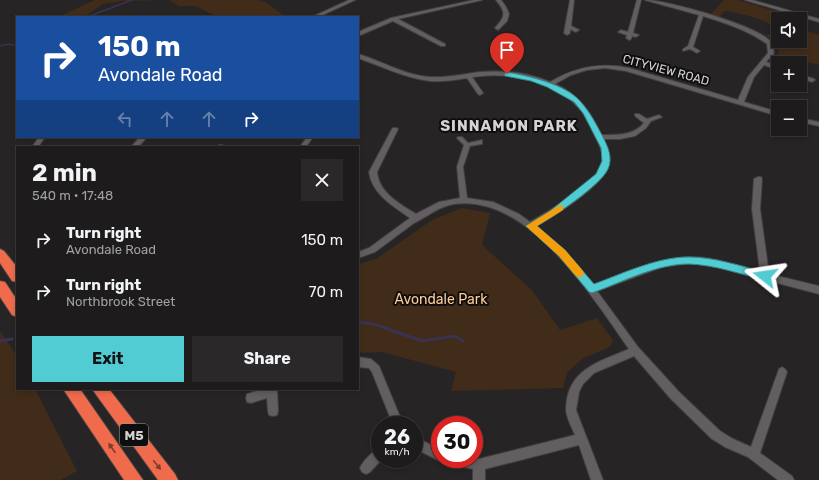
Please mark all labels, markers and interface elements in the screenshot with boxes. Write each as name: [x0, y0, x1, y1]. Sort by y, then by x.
map controls: [771, 12, 807, 136]
button: sound: [771, 12, 807, 48]
text: 150 m: [98, 30, 181, 63]
icon: right: [32, 32, 84, 84]
pin: [490, 33, 524, 74]
icon: arrive: [496, 39, 518, 61]
street label: CITYVIEW ROAD: [621, 52, 711, 88]
button: +: [771, 56, 807, 92]
text: Avondale Road: [98, 64, 223, 86]
button: −: [771, 100, 807, 136]
icon: left: [114, 108, 136, 130]
icon: ahead: [156, 108, 178, 130]
icon: ahead: [198, 108, 220, 130]
icon: right: [240, 108, 262, 130]
district label: SINNAMON PARK: [440, 117, 578, 135]
text: 2 min: [32, 159, 97, 187]
button: close: [301, 159, 343, 201]
text: 540 m · 17:48: [32, 188, 113, 203]
text: Turn right: [66, 224, 141, 242]
icon: right: [32, 229, 54, 251]
text: 150 m: [301, 231, 343, 249]
text: Avondale Road: [66, 242, 156, 257]
position arrow: [744, 255, 786, 297]
text: Turn right: [66, 276, 141, 294]
icon: right: [32, 281, 54, 303]
text: 70 m: [309, 283, 343, 301]
park label: Avondale Park: [395, 291, 488, 308]
text: Northbrook Street: [66, 294, 175, 309]
button: Exit: [32, 336, 184, 382]
button: Share: [192, 336, 343, 382]
speed limit sign: 30: [431, 416, 483, 468]
road number: M5: [120, 424, 148, 446]
text: 26: [384, 425, 410, 449]
one-way arrow: [108, 443, 116, 453]
text: km/h: [385, 446, 409, 458]
one-way arrow: [153, 459, 161, 470]

